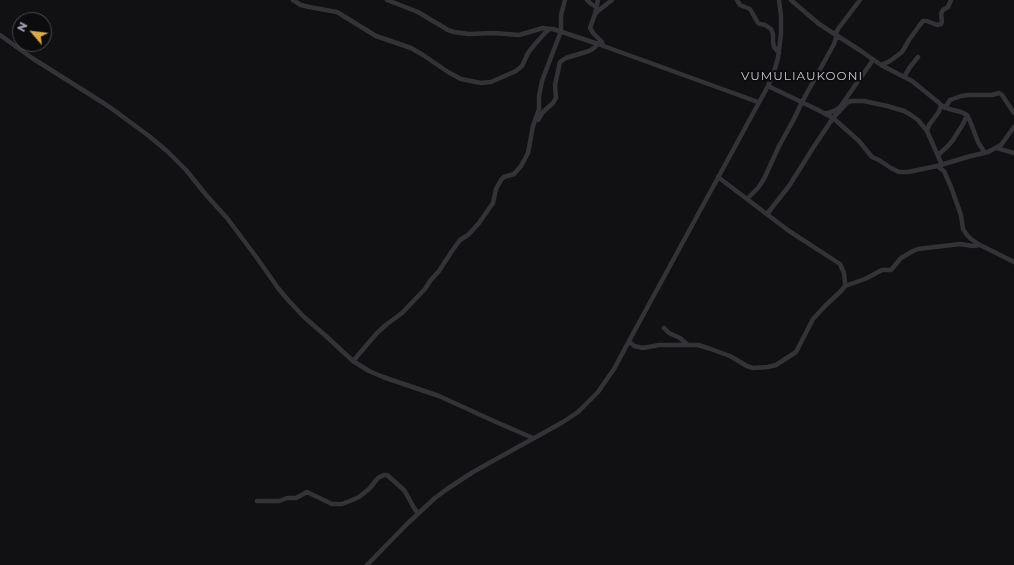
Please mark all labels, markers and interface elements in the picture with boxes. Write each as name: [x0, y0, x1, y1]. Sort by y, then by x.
north arrow: [12, 12, 52, 52]
text: N: [14, 20, 31, 34]
district label: VUMULIAUKOONI: [741, 69, 863, 83]

